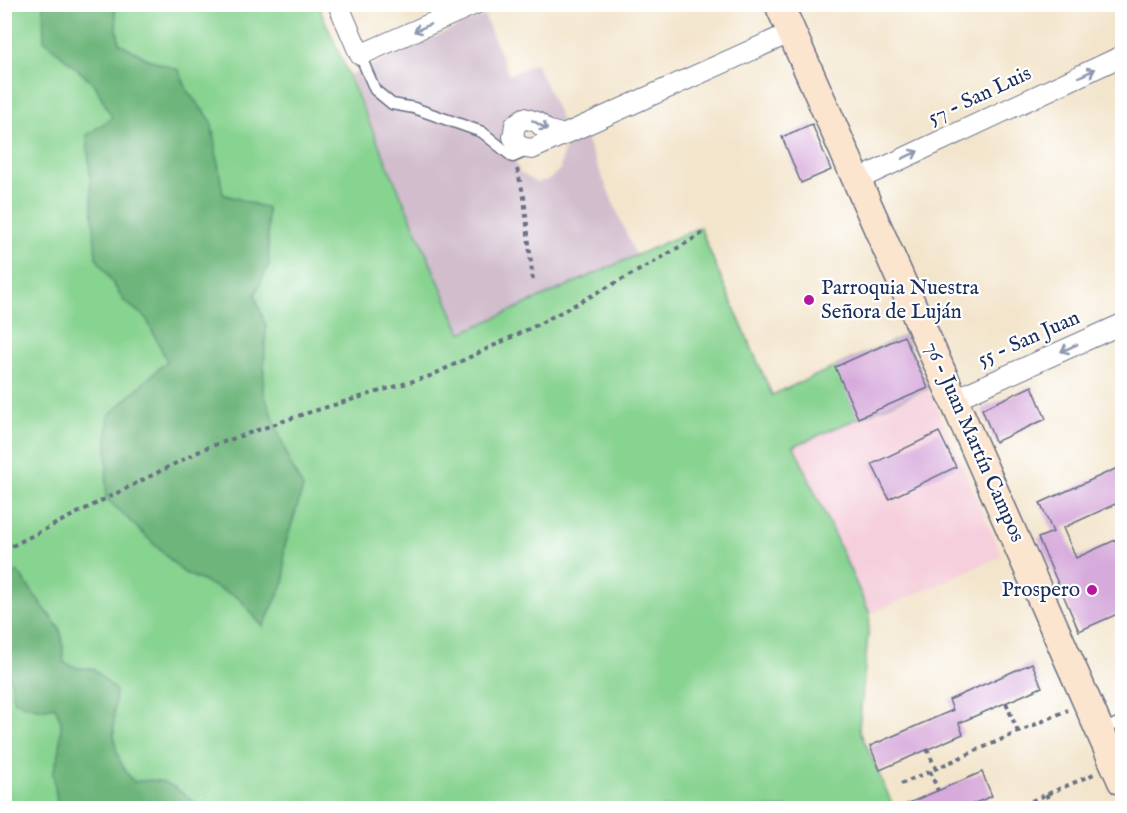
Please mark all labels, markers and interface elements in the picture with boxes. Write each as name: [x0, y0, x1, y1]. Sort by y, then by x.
one-way arrow: [413, 23, 431, 34]
street label: 57 - San Luis: [924, 60, 1036, 132]
one-way arrow: [1077, 66, 1095, 78]
one-way arrow: [532, 119, 549, 132]
one-way arrow: [901, 149, 919, 160]
place label: Parroquia Nuestra Señora de Luján: [821, 275, 980, 326]
marker: Parroquia Nuestra Señora de Luján: [802, 293, 816, 307]
street label: 55 - San Juan: [974, 305, 1084, 373]
street label: 76 - Juan Martín Campos: [918, 337, 1030, 547]
one-way arrow: [1060, 343, 1079, 354]
place label: Prospero: [1001, 577, 1080, 604]
marker: Prospero: [1085, 583, 1099, 597]

